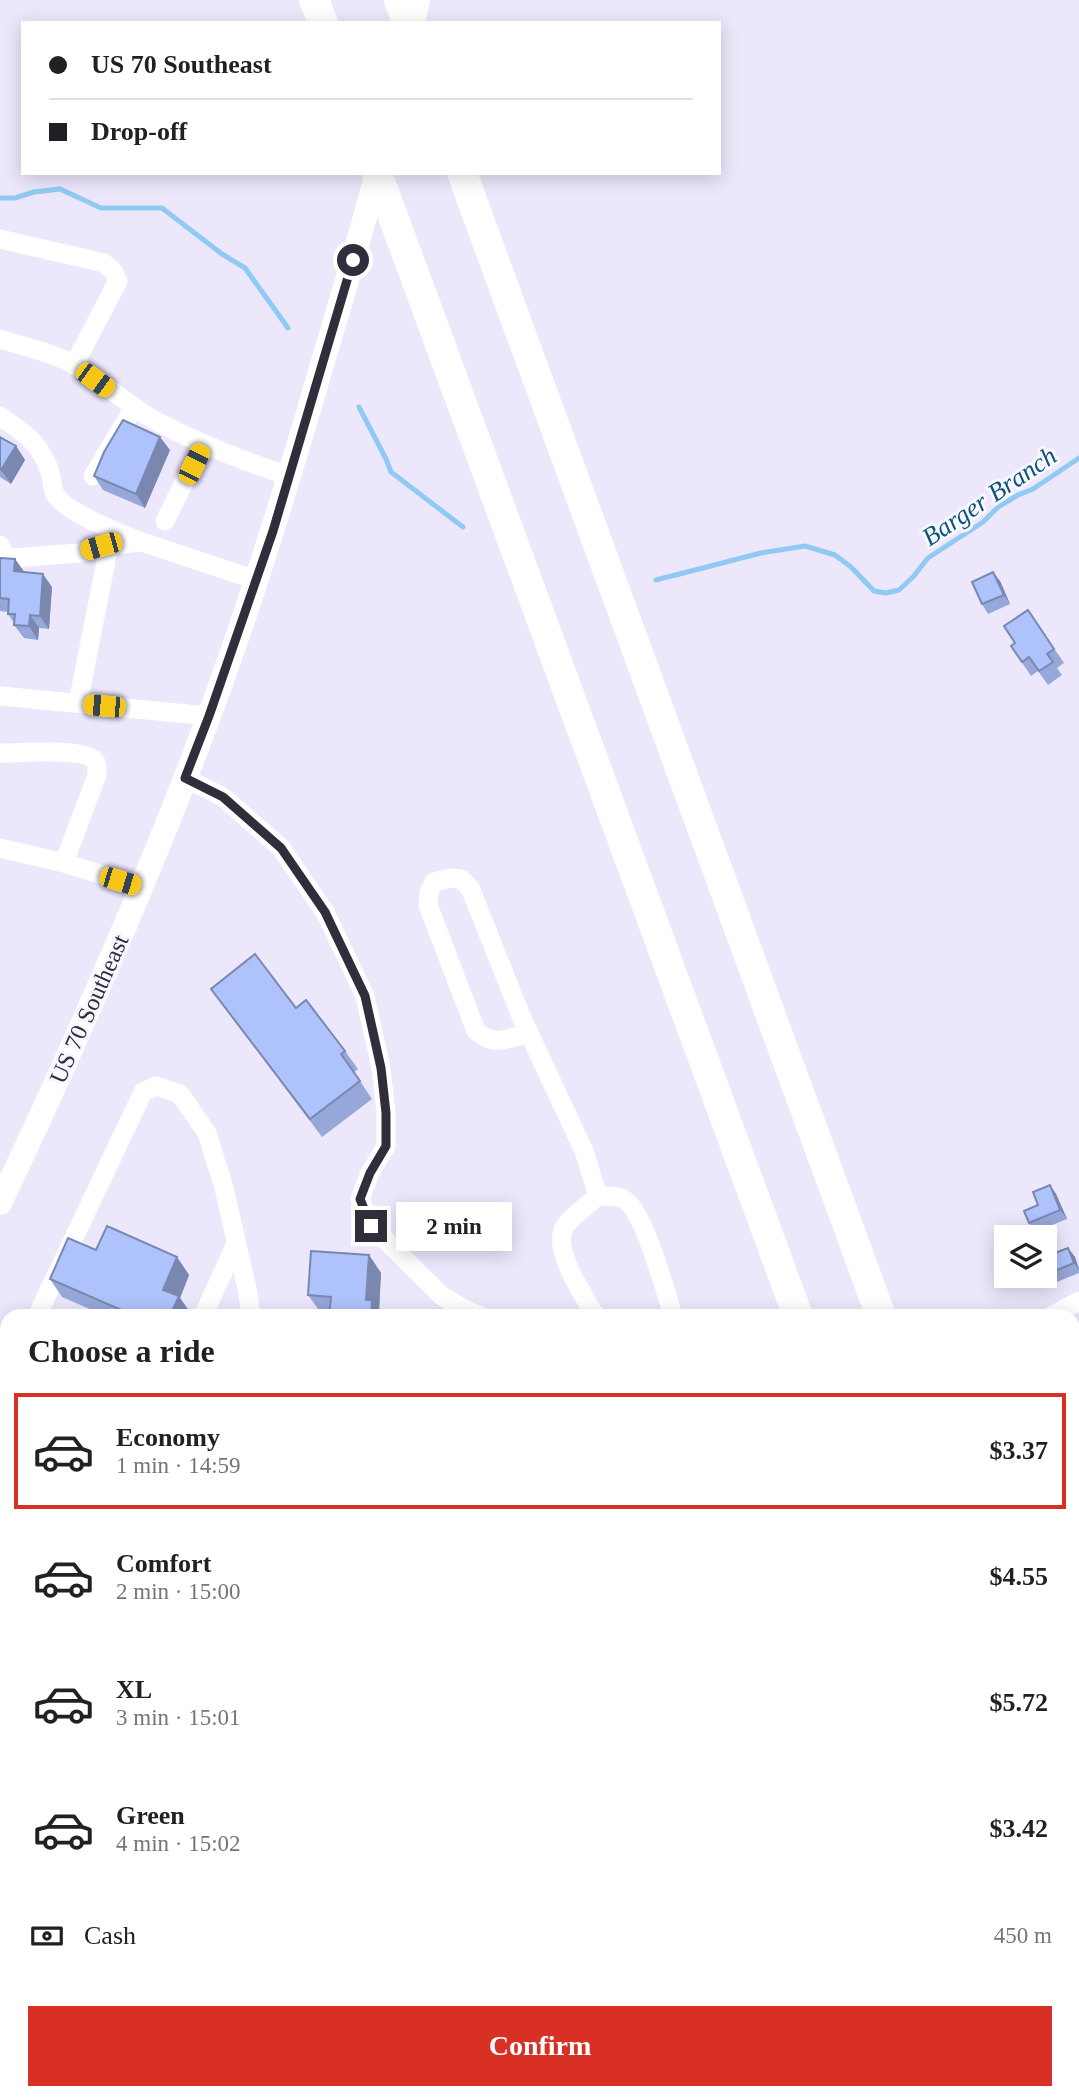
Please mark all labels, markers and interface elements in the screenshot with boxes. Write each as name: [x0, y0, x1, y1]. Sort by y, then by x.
text: US 70 Southeast: [91, 50, 272, 79]
text: Drop-off: [91, 117, 187, 146]
route start: [337, 244, 369, 276]
car: [72, 359, 119, 401]
car: [176, 441, 213, 487]
water label: Barger Branch: [917, 441, 1062, 552]
car: [78, 530, 125, 562]
car: [83, 694, 126, 718]
car: [97, 865, 144, 897]
street label: US 70 Southeast: [45, 930, 134, 1087]
callout: 2 min: [396, 1202, 511, 1250]
route end: [355, 1210, 387, 1242]
text: 2 min: [426, 1214, 482, 1239]
map controls: [994, 1225, 1057, 1288]
button: layers: [994, 1225, 1057, 1288]
text: Choose a ride: [28, 1333, 215, 1369]
icon: car: [32, 1420, 95, 1483]
text: Economy: [116, 1423, 220, 1452]
text: $3.37: [990, 1436, 1048, 1465]
text: 1 min · 14:59: [116, 1453, 241, 1478]
icon: car: [32, 1546, 95, 1609]
text: Comfort: [116, 1549, 211, 1578]
text: $4.55: [990, 1562, 1048, 1591]
text: 2 min · 15:00: [116, 1579, 241, 1604]
icon: car: [32, 1672, 95, 1735]
text: XL: [116, 1675, 152, 1704]
text: $5.72: [990, 1688, 1048, 1717]
text: 3 min · 15:01: [116, 1705, 241, 1730]
icon: car: [32, 1798, 95, 1861]
text: Green: [116, 1801, 185, 1830]
text: $3.42: [990, 1814, 1048, 1843]
text: 4 min · 15:02: [116, 1831, 241, 1856]
icon: cash: [28, 1917, 66, 1955]
text: Cash: [84, 1921, 136, 1950]
text: 450 m: [994, 1923, 1052, 1948]
button: Confirm: [28, 2006, 1052, 2086]

